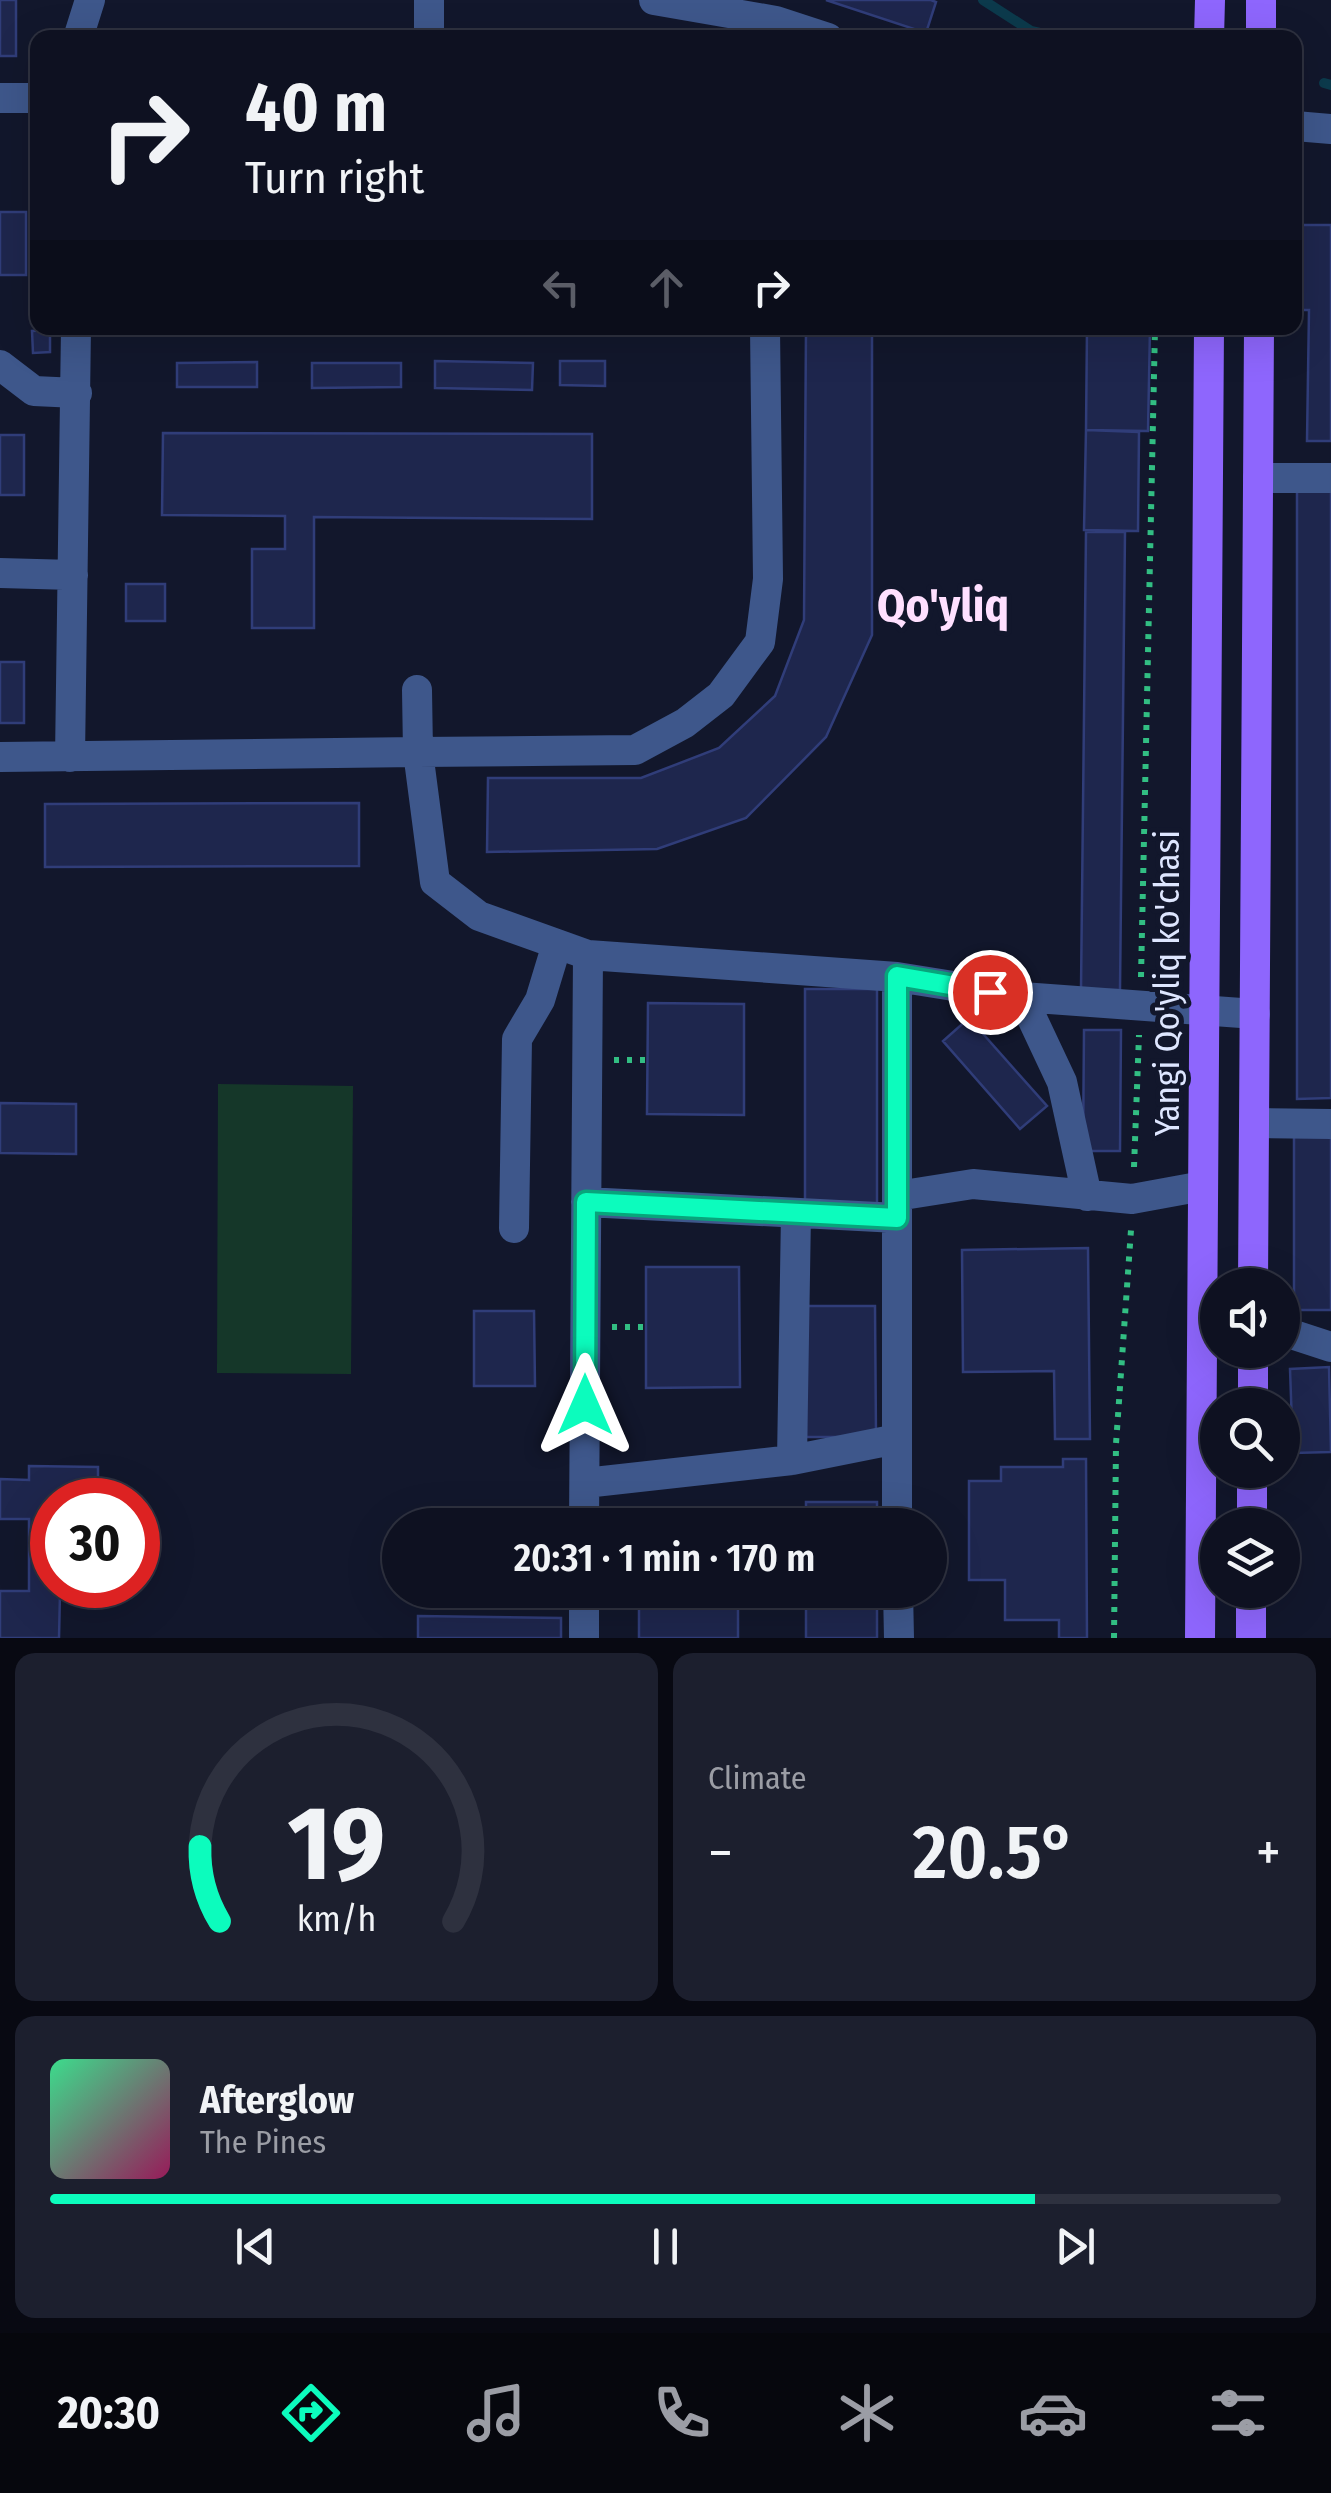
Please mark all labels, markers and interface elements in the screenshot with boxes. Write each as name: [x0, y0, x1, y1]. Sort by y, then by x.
text: 40 m: [245, 66, 387, 150]
icon: right: [80, 70, 210, 200]
text: Turn right: [245, 151, 424, 205]
icon: left: [534, 260, 589, 315]
icon: ahead: [639, 260, 694, 315]
icon: right: [744, 260, 799, 315]
district label: Qo'yliq: [877, 579, 1009, 633]
street label: Yangi Qo'yliq ko'chasi: [1146, 830, 1188, 1136]
pin: [948, 950, 1033, 1035]
icon: arrive: [963, 965, 1018, 1020]
map controls: [1200, 1268, 1300, 1608]
button: sound: [1200, 1268, 1300, 1368]
position arrow: [533, 1353, 637, 1457]
button: search: [1200, 1388, 1300, 1488]
speed limit sign: 30: [30, 1478, 160, 1608]
button: layers: [1200, 1508, 1300, 1608]
text: 20:31 · 1 min · 170 m: [514, 1535, 815, 1581]
text: Climate: [708, 1759, 807, 1797]
text: 19: [288, 1782, 385, 1907]
text: 20.5°: [913, 1808, 1076, 1898]
text: −: [708, 1820, 733, 1886]
text: +: [1256, 1820, 1281, 1886]
text: km/h: [297, 1898, 376, 1940]
text: Afterglow: [200, 2077, 354, 2123]
text: The Pines: [200, 2123, 326, 2161]
icon: previous: [228, 2219, 283, 2274]
icon: pause: [638, 2219, 693, 2274]
icon: next: [1048, 2219, 1103, 2274]
icon: directions: [276, 2378, 346, 2448]
icon: music: [461, 2378, 531, 2448]
icon: phone: [647, 2378, 717, 2448]
icon: climate: [832, 2378, 902, 2448]
icon: car: [1018, 2378, 1088, 2448]
icon: filters: [1203, 2378, 1273, 2448]
text: 20:30: [58, 2386, 160, 2440]

